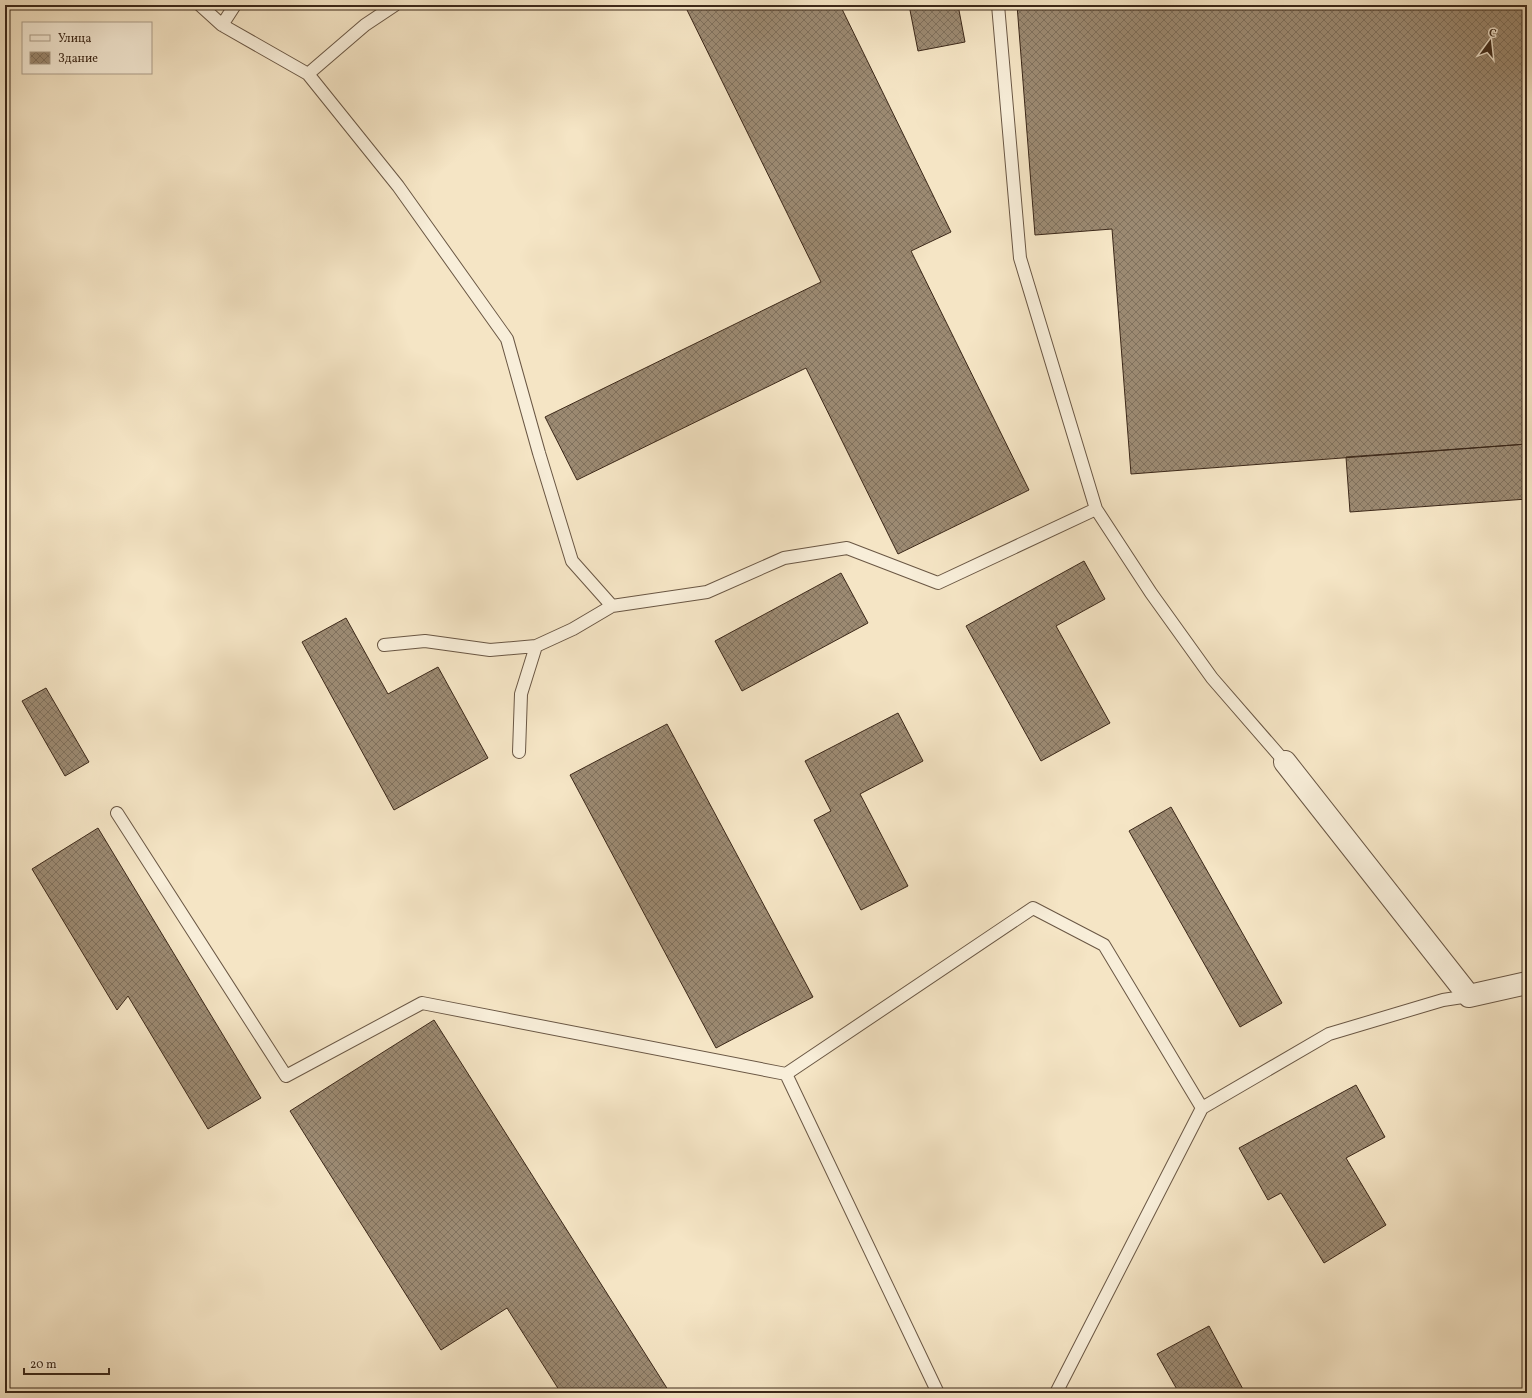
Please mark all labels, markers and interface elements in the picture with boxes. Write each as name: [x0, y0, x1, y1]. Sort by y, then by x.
legend: [22, 22, 152, 74]
north arrow: [1470, 22, 1510, 62]
text: С: [1487, 26, 1498, 42]
text: Улица: [58, 31, 91, 47]
text: Здание: [58, 51, 98, 67]
scale bar: [24, 1350, 109, 1376]
text: 20 m: [30, 1357, 57, 1373]

